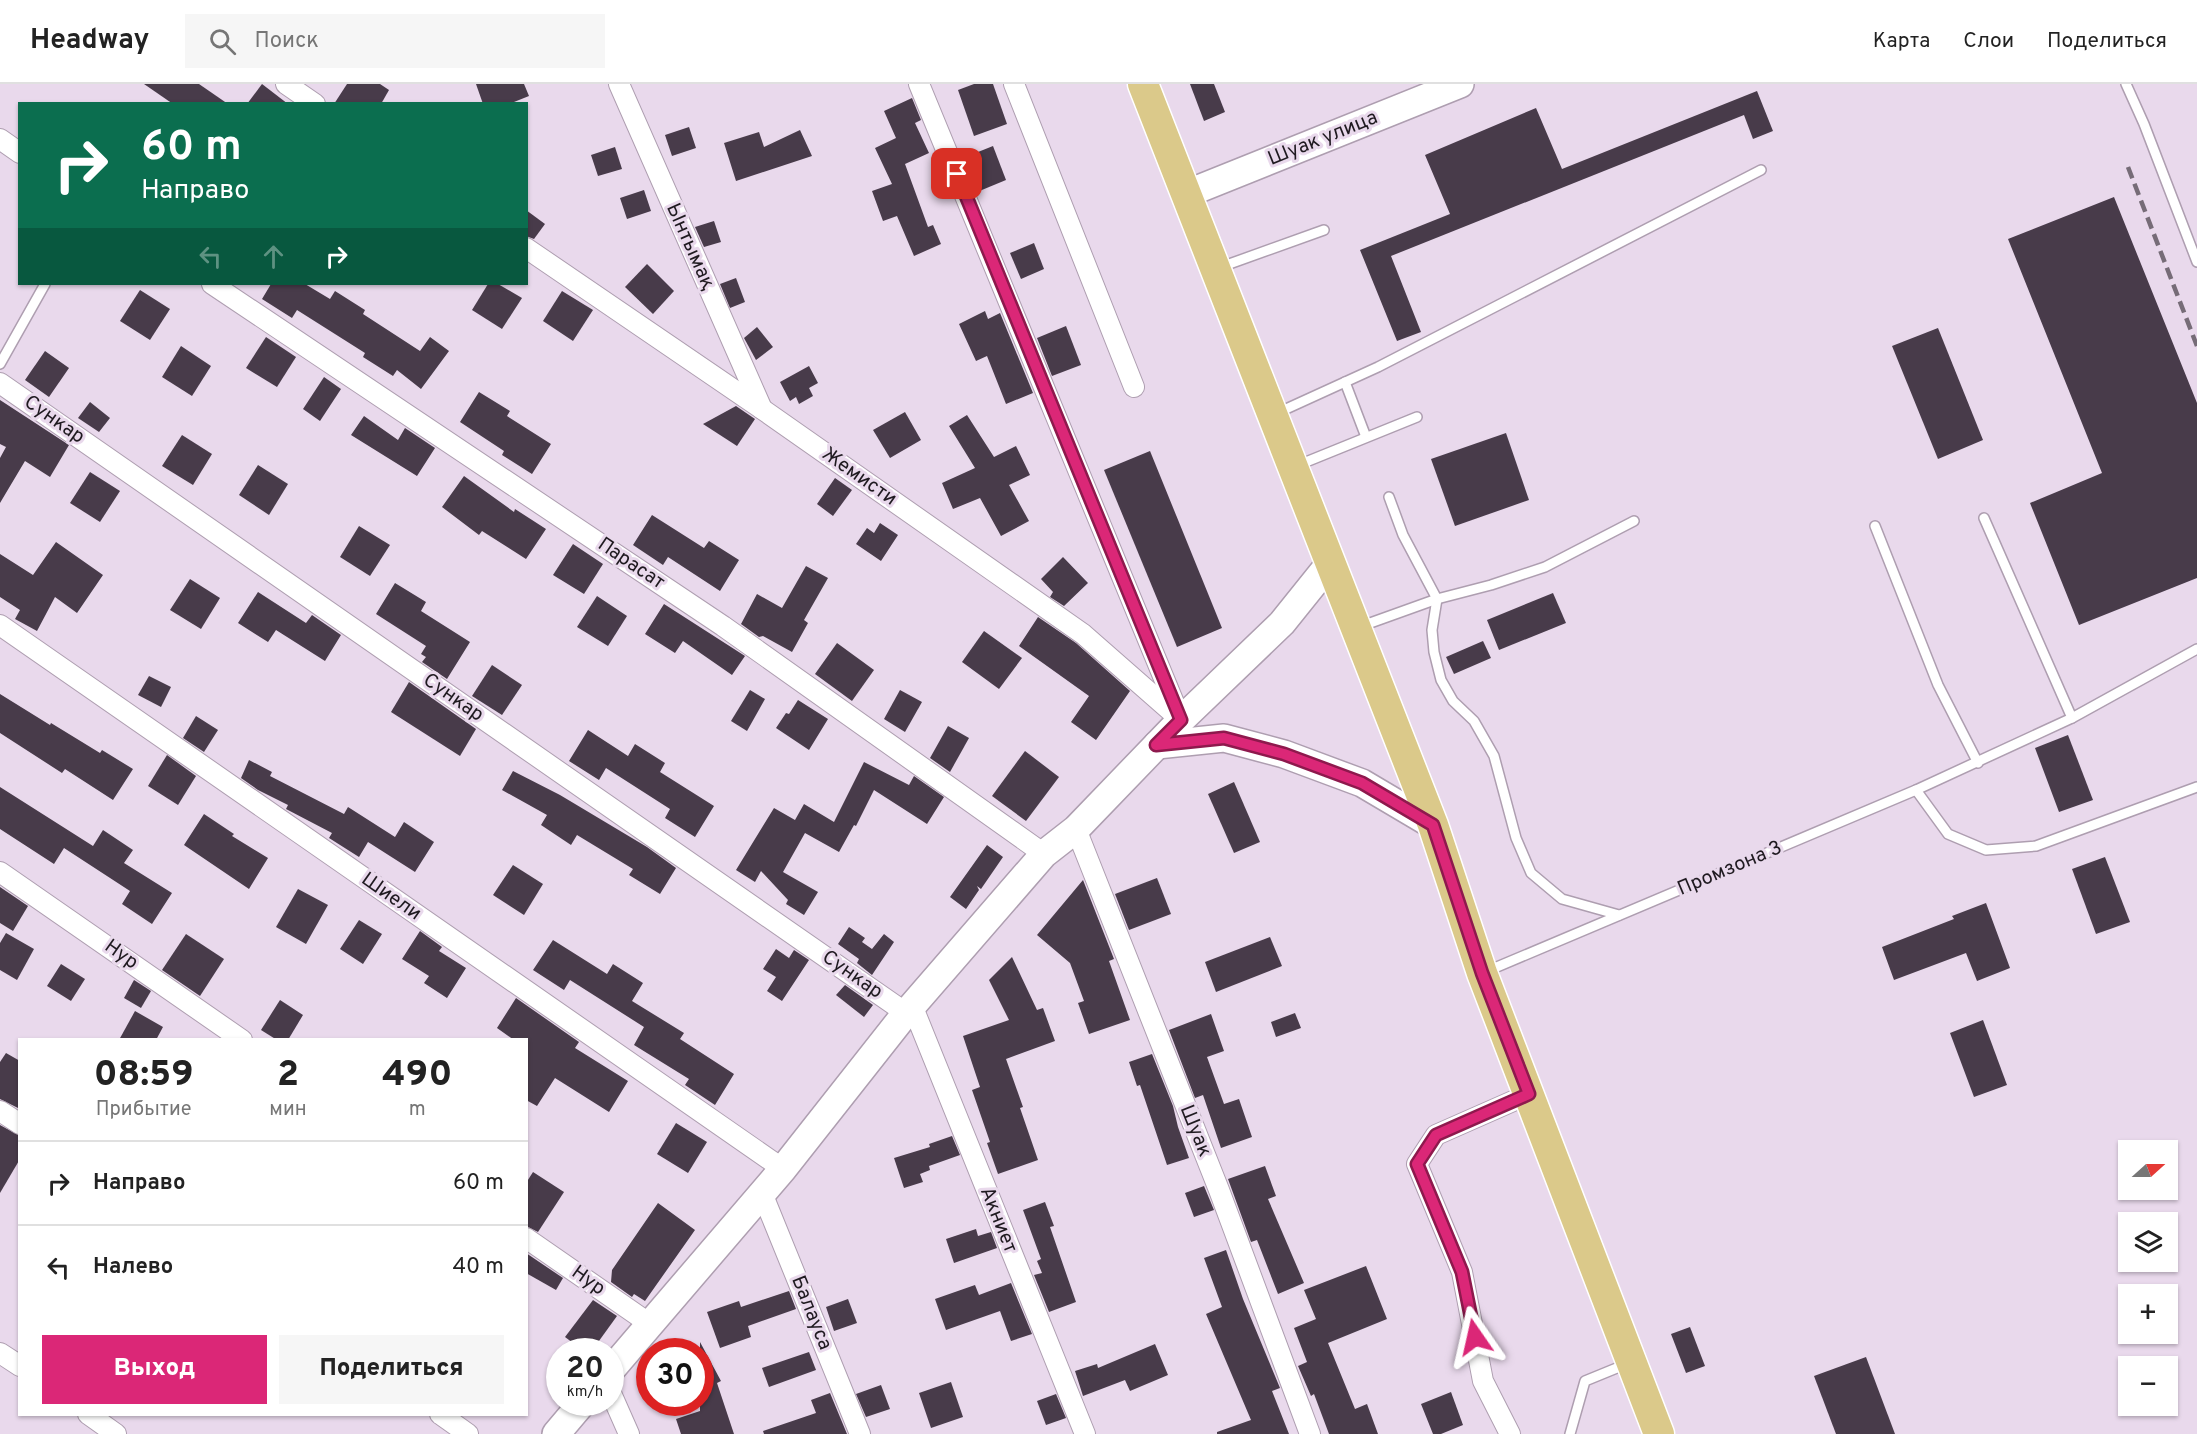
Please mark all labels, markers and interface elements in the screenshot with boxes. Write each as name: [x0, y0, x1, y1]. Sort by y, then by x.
search box: [185, 14, 605, 68]
text: Headway: [30, 23, 149, 59]
icon: search: [206, 25, 239, 58]
text: Поиск: [254, 28, 319, 55]
text: Карта: [1873, 28, 1930, 55]
text: Слои: [1963, 28, 2014, 55]
text: Поделиться: [2047, 28, 2167, 55]
street label: Шуак улица: [1264, 105, 1382, 173]
text: 60 m: [141, 122, 242, 175]
icon: right: [42, 126, 120, 204]
pin: [931, 148, 982, 199]
icon: arrive: [940, 157, 973, 190]
text: Направо: [141, 174, 249, 208]
street label: Ынтымақ: [659, 199, 721, 295]
icon: left: [194, 240, 227, 273]
icon: ahead: [257, 240, 290, 273]
icon: right: [320, 240, 353, 273]
street label: Сункар: [18, 390, 90, 450]
street label: Жемисти: [816, 442, 902, 512]
street label: Парасат: [592, 532, 670, 596]
street label: Сункар: [417, 668, 489, 728]
street label: Промзона 3: [1674, 835, 1786, 903]
street label: Шиели: [356, 867, 426, 927]
street label: Нур: [99, 934, 143, 976]
street label: Сункар: [816, 945, 888, 1005]
text: 08:59: [94, 1053, 194, 1099]
text: 2: [277, 1053, 299, 1099]
text: 490: [382, 1053, 452, 1099]
text: Прибытие: [96, 1097, 192, 1123]
text: мин: [269, 1097, 307, 1123]
text: m: [409, 1097, 426, 1123]
street label: Шуак: [1173, 1101, 1217, 1161]
north arrow: [2118, 1140, 2178, 1200]
map controls: [2118, 1140, 2178, 1416]
icon: right: [42, 1167, 75, 1200]
text: Направо: [93, 1170, 185, 1197]
text: 60 m: [453, 1170, 504, 1197]
street label: Акниет: [973, 1183, 1023, 1257]
button: layers: [2118, 1212, 2178, 1272]
icon: left: [42, 1251, 75, 1284]
text: Налево: [93, 1254, 173, 1281]
text: 40 m: [452, 1254, 504, 1281]
street label: Нур: [566, 1260, 610, 1302]
street label: Балауса: [784, 1272, 838, 1354]
button: +: [2118, 1284, 2178, 1344]
position arrow: [1443, 1305, 1507, 1369]
button: Выход: [42, 1335, 267, 1404]
button: Поделиться: [279, 1335, 504, 1404]
speed limit sign: 30: [636, 1338, 714, 1416]
text: 20: [566, 1351, 604, 1388]
button: −: [2118, 1356, 2178, 1416]
text: km/h: [567, 1383, 603, 1402]

